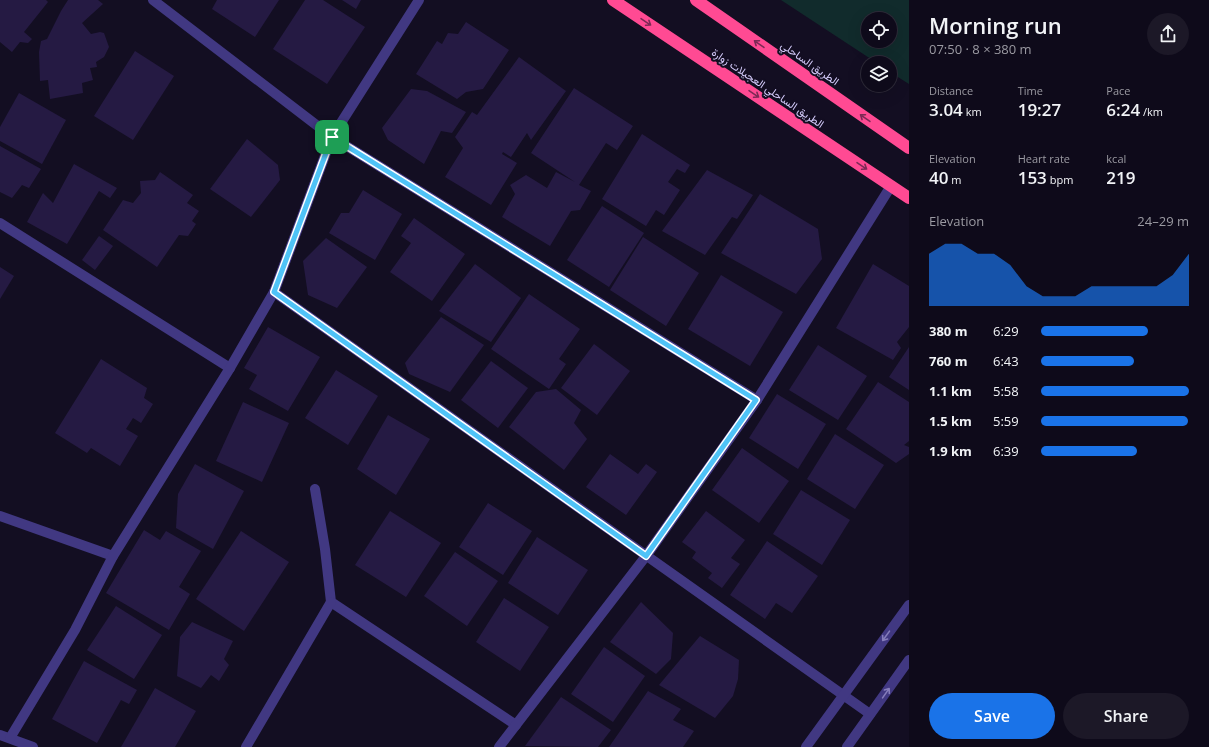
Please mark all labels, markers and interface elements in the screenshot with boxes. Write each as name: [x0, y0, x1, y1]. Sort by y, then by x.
text: Morning run: [929, 10, 1062, 40]
map controls: [861, 12, 897, 92]
button: locate: [861, 12, 897, 48]
button: share: [1147, 13, 1189, 55]
one-way arrow: [640, 18, 651, 26]
street label: الطريق الساحلي: [776, 37, 842, 91]
one-way arrow: [753, 40, 764, 48]
text: 07:50 · 8 × 380 m: [929, 40, 1032, 58]
street label: الطريق الساحلي العجيلات زوارة: [707, 44, 827, 133]
button: layers: [861, 56, 897, 92]
text: Distance: [929, 83, 973, 98]
text: Time: [1018, 83, 1043, 98]
text: Pace: [1106, 83, 1131, 98]
one-way arrow: [748, 90, 759, 98]
text: 3.04: [929, 98, 963, 121]
text: 19:27: [1018, 98, 1061, 121]
text: 6:24: [1106, 98, 1140, 121]
text: km: [963, 104, 982, 119]
text: /km: [1140, 104, 1163, 119]
one-way arrow: [860, 114, 871, 122]
pin: [315, 120, 349, 154]
icon: arrive: [321, 126, 343, 148]
text: Elevation: [929, 151, 976, 166]
text: Heart rate: [1018, 151, 1070, 166]
text: kcal: [1106, 151, 1126, 166]
one-way arrow: [856, 162, 867, 171]
text: 40: [929, 166, 948, 189]
text: 153: [1018, 166, 1047, 189]
text: 219: [1106, 166, 1136, 189]
text: m: [948, 172, 962, 187]
text: bpm: [1047, 172, 1073, 187]
text: Elevation: [929, 212, 984, 230]
text: 24–29 m: [1137, 212, 1189, 230]
text: 380 m: [929, 322, 967, 340]
text: 6:29: [993, 322, 1019, 340]
text: 760 m: [929, 352, 967, 370]
text: 6:43: [993, 352, 1019, 370]
text: 1.1 km: [929, 382, 972, 400]
text: 5:58: [993, 382, 1019, 400]
text: 1.5 km: [929, 412, 972, 430]
text: 5:59: [993, 412, 1019, 430]
text: 1.9 km: [929, 442, 972, 460]
text: 6:39: [993, 442, 1019, 460]
one-way arrow: [882, 631, 890, 642]
one-way arrow: [882, 687, 890, 698]
button: Save: [929, 693, 1055, 739]
button: Share: [1063, 693, 1189, 739]

